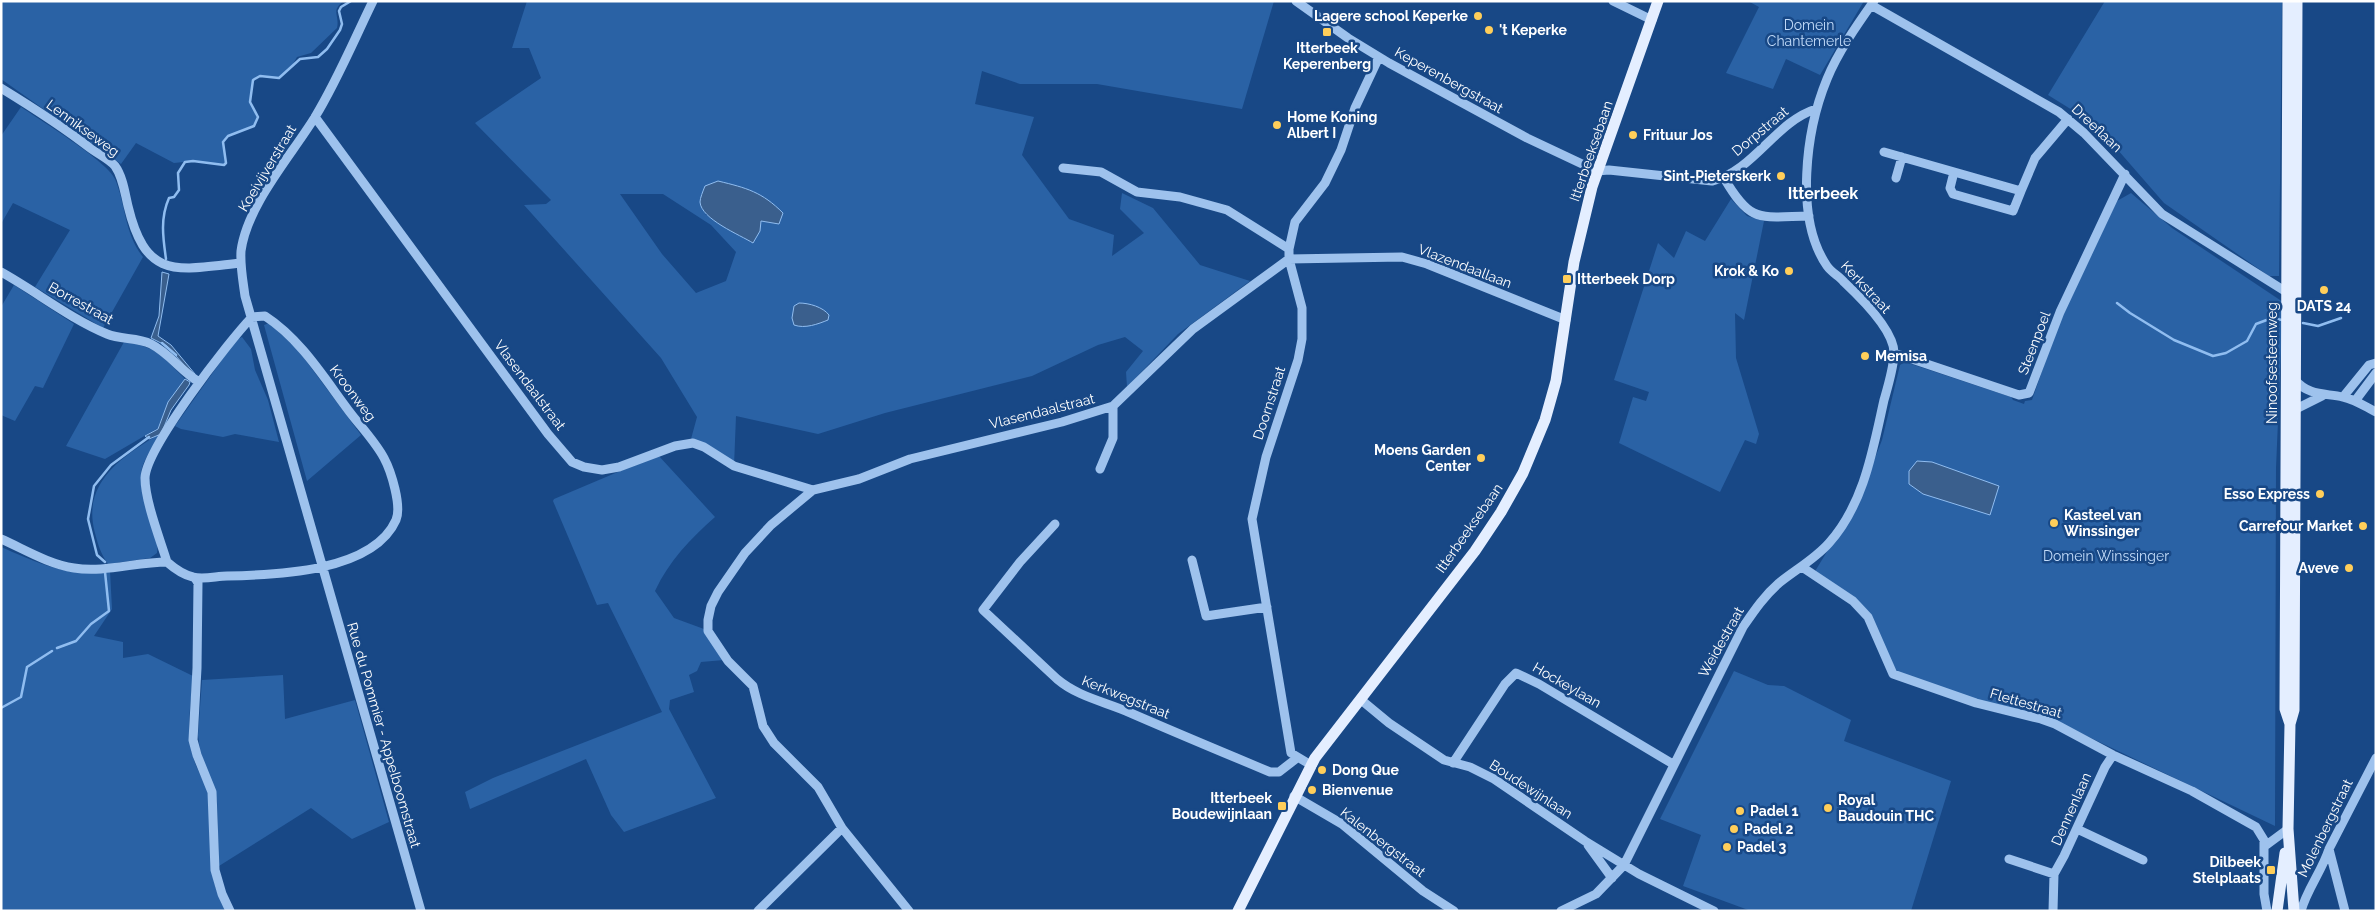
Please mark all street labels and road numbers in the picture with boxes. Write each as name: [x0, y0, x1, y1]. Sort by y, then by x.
street label: Keperenbergstraat: [1392, 44, 1506, 117]
street label: Lennikseweg: [44, 96, 122, 160]
street label: Itterbeeksebaan: [1566, 99, 1616, 203]
street label: Dreeflaan: [2069, 101, 2125, 155]
street label: Dorpstraat: [1729, 103, 1791, 159]
street label: Koeivijverstraat: [235, 121, 299, 214]
street label: Vlazendaallaan: [1416, 241, 1514, 291]
street label: Kerkstraat: [1838, 258, 1894, 317]
street label: Borrestraat: [46, 279, 117, 328]
street label: Ninoofsesteenweg: [2264, 302, 2280, 424]
street label: Steenpoel: [2015, 309, 2053, 377]
street label: Vlasendaalstraat: [491, 337, 569, 433]
street label: Kroonweg: [327, 362, 379, 424]
street label: Doornstraat: [1250, 364, 1288, 442]
street label: Vlasendaalstraat: [988, 390, 1097, 432]
street label: Itterbeeksebaan: [1432, 480, 1506, 576]
street label: Weidestraat: [1695, 604, 1747, 680]
street label: Rue du Pommier - Appelboomstraat: [344, 620, 424, 850]
street label: Hockeylaan: [1530, 659, 1604, 711]
street label: Kerkwegstraat: [1080, 672, 1173, 722]
street label: Flettestraat: [1988, 685, 2064, 721]
street label: Boudewijnlaan: [1487, 756, 1575, 822]
street label: Dennenlaan: [2048, 770, 2094, 848]
street label: Molenbergstraat: [2294, 776, 2356, 880]
street label: Kalenbergstraat: [1337, 804, 1429, 880]

